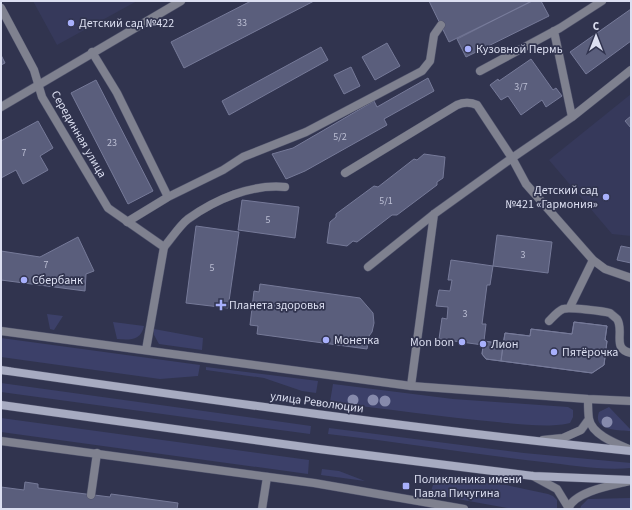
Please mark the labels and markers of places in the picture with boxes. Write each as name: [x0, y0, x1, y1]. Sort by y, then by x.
place label: Детский сад №422: [79, 15, 174, 32]
marker: Детский сад №422: [66, 18, 76, 28]
place label: Кузовной Пермь: [476, 41, 563, 58]
marker: Кузовной Пермь: [463, 44, 473, 54]
place label: Детский сад №421 «Гармония»: [505, 182, 599, 213]
marker: Детский сад №421 «Гармония»: [601, 192, 611, 202]
place label: Сбербанк: [32, 272, 83, 289]
marker: Сбербанк: [19, 275, 29, 285]
place label: Планета здоровья: [229, 297, 325, 314]
marker: Планета здоровья: [216, 300, 226, 310]
place label: Монетка: [334, 332, 379, 349]
place label: Mon bon: [410, 334, 454, 351]
marker: Монетка: [321, 335, 331, 345]
place label: Лион: [491, 336, 519, 353]
marker: Mon bon: [457, 337, 467, 347]
marker: Лион: [478, 339, 488, 349]
place label: Пятёрочка: [562, 344, 618, 361]
marker: Пятёрочка: [549, 347, 559, 357]
place label: Поликлиника имени Павла Пичугина: [414, 471, 522, 502]
marker: Поликлиника имени Павла Пичугина: [401, 481, 411, 491]

